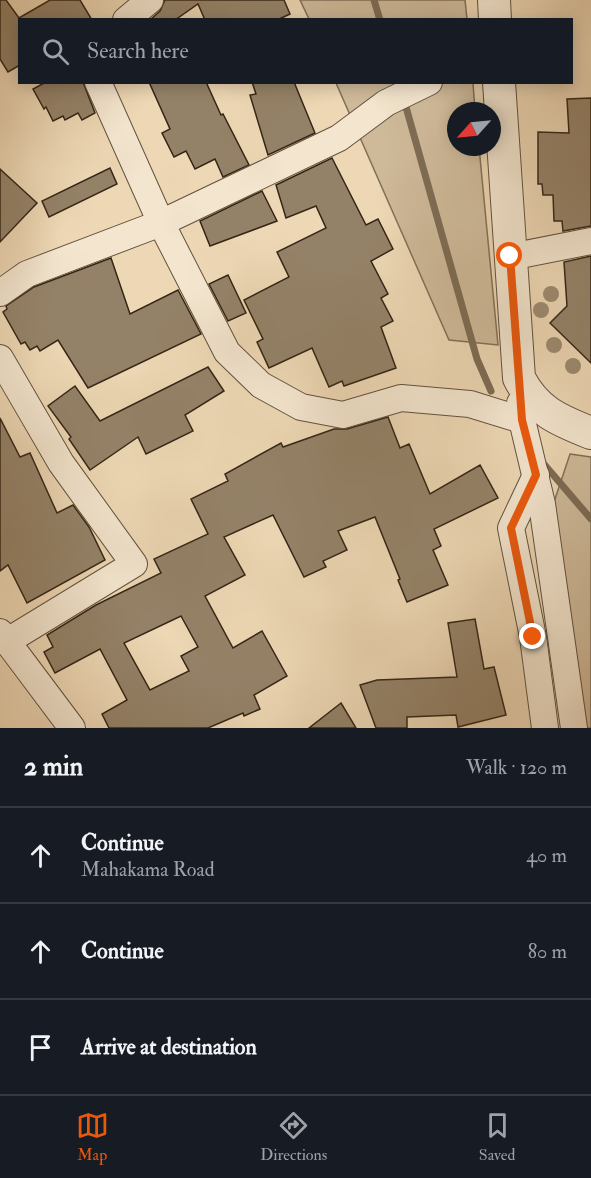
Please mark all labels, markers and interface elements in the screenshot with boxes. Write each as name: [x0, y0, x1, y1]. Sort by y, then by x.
search box: [18, 18, 573, 84]
icon: search: [39, 35, 72, 68]
text: Search here: [87, 37, 189, 65]
north arrow: [447, 102, 501, 156]
route start: [496, 242, 522, 268]
route end: [519, 623, 545, 649]
text: 2 min: [24, 751, 83, 783]
text: Walk · 120 m: [466, 755, 567, 780]
text: Continue: [81, 829, 164, 857]
icon: ahead: [24, 839, 57, 872]
text: 40 m: [526, 843, 567, 868]
text: Mahakama Road: [81, 857, 215, 882]
icon: ahead: [24, 935, 57, 968]
text: Continue: [81, 937, 164, 965]
text: 80 m: [528, 939, 567, 964]
icon: arrive: [24, 1031, 57, 1064]
text: Arrive at destination: [81, 1033, 257, 1061]
tab: Map: [76, 1109, 109, 1165]
tab: Directions: [260, 1109, 327, 1165]
tab: Saved: [479, 1109, 515, 1165]

